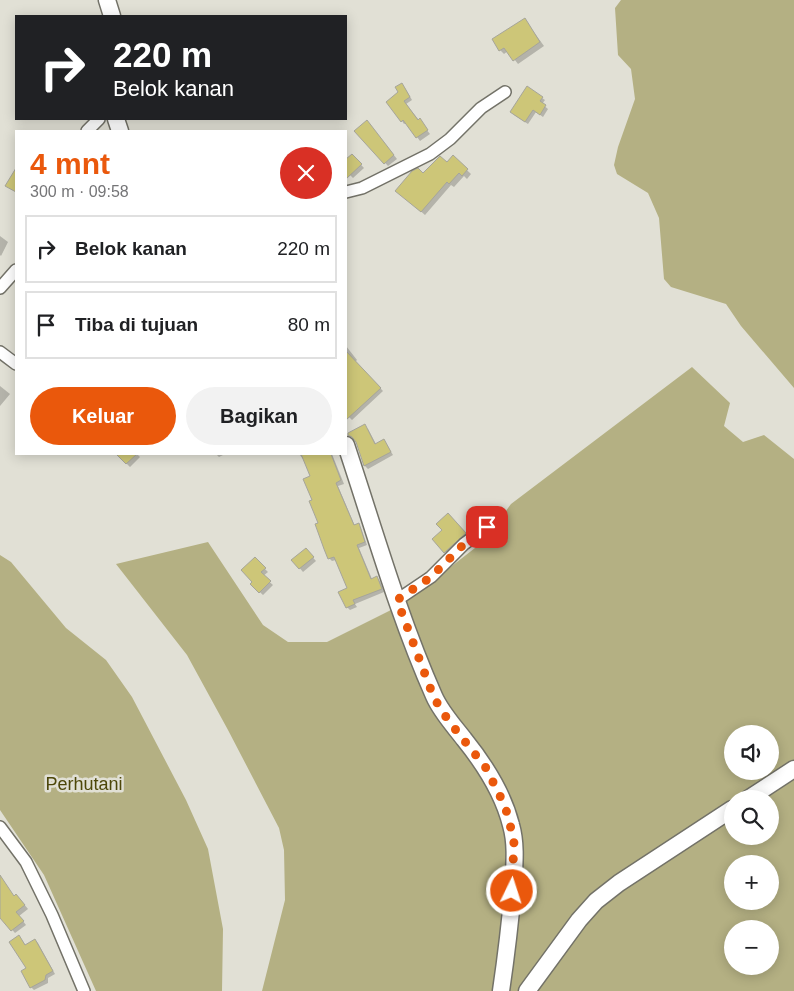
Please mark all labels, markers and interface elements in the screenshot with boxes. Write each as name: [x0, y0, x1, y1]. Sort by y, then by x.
icon: right: [30, 35, 95, 100]
text: 220 m: [113, 35, 212, 74]
text: Belok kanan: [113, 76, 234, 101]
text: 4 mnt: [30, 147, 110, 180]
button: close: [280, 147, 332, 199]
text: 300 m · 09:58: [30, 183, 129, 200]
icon: right: [32, 235, 60, 263]
text: Belok kanan: [75, 238, 187, 259]
text: 220 m: [277, 238, 330, 259]
icon: arrive: [32, 311, 60, 339]
text: Tiba di tujuan: [75, 314, 198, 335]
text: 80 m: [288, 314, 330, 335]
button: Keluar: [30, 387, 176, 445]
button: Bagikan: [186, 387, 332, 445]
pin: [466, 506, 508, 548]
icon: arrive: [473, 513, 501, 541]
map controls: [724, 725, 779, 975]
button: sound: [724, 725, 779, 780]
park label: Perhutani: [45, 774, 123, 794]
button: search: [724, 790, 779, 845]
button: +: [724, 855, 779, 910]
position arrow: [485, 864, 537, 916]
button: −: [724, 920, 779, 975]

